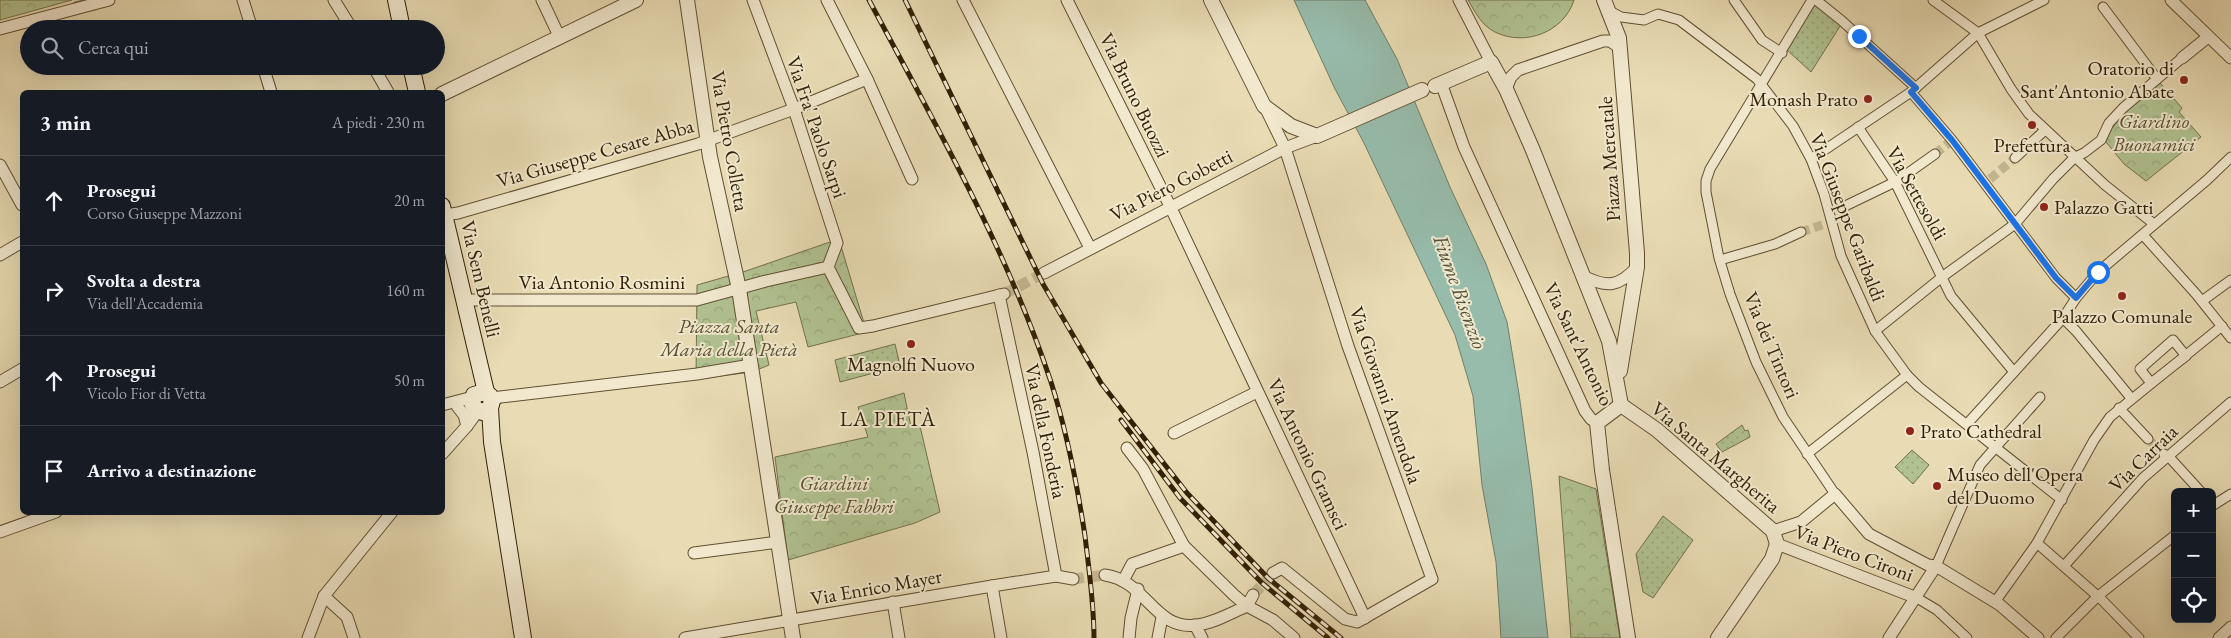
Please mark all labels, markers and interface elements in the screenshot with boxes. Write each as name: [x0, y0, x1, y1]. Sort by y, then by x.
search box: [20, 20, 445, 75]
route end: [1848, 25, 1871, 48]
street label: Via Bruno Buozzi: [1094, 29, 1176, 162]
icon: search: [38, 34, 66, 62]
text: Cerca qui: [78, 35, 149, 60]
street label: Via Fra' Paolo Sarpi: [781, 53, 853, 201]
place label: Oratorio di Sant'Antonio Abate: [2020, 55, 2174, 104]
street label: Via Pietro Colletta: [705, 69, 755, 213]
marker: Oratorio di Sant'Antonio Abate: [2178, 74, 2190, 86]
place label: Monash Prato: [1749, 86, 1858, 112]
marker: Monash Prato: [1862, 93, 1874, 105]
street label: Piazza Mercatale: [1592, 95, 1626, 222]
park label: Giardino Buonamici: [2112, 108, 2196, 157]
text: 3 min: [40, 109, 91, 136]
text: A piedi · 230 m: [332, 112, 425, 133]
street label: Via Giuseppe Cesare Abba: [494, 112, 697, 194]
marker: Prefettura: [2026, 119, 2038, 131]
street label: Via Giuseppe Garibaldi: [1804, 129, 1892, 305]
place label: Prefettura: [1994, 132, 2070, 158]
street label: Via Settesoldi: [1881, 142, 1953, 245]
street label: Via Piero Gobetti: [1105, 143, 1237, 227]
text: Prosegui: [87, 178, 156, 203]
icon: ahead: [40, 187, 68, 215]
text: 20 m: [394, 190, 425, 211]
place label: Palazzo Gatti: [2054, 194, 2154, 220]
marker: Palazzo Gatti: [2038, 201, 2050, 213]
text: Corso Giuseppe Mazzoni: [87, 203, 242, 224]
street label: Via Sem Benelli: [455, 218, 507, 340]
water label: Fiume Bisenzio: [1427, 230, 1494, 353]
route start: [2087, 261, 2110, 284]
text: Svolta a destra: [87, 268, 201, 293]
street label: Via Antonio Rosmini: [519, 269, 685, 295]
icon: right: [40, 277, 68, 305]
street label: Via Sant'Antonio: [1538, 278, 1620, 410]
text: 160 m: [386, 280, 425, 301]
street label: Via dei Tintori: [1738, 288, 1806, 402]
marker: Palazzo Comunale: [2116, 290, 2128, 302]
text: Via dell'Accademia: [87, 293, 203, 314]
street label: Via Giovanni Amendola: [1343, 303, 1429, 487]
place label: Palazzo Comunale: [2052, 303, 2193, 329]
park label: Piazza Santa Maria della Pietà: [659, 313, 798, 362]
marker: Magnolfi Nuovo: [905, 338, 917, 350]
place label: Magnolfi Nuovo: [847, 351, 975, 377]
text: Prosegui: [87, 358, 156, 383]
street label: Via della Fonderia: [1019, 361, 1073, 501]
icon: ahead: [40, 367, 68, 395]
text: 50 m: [394, 370, 425, 391]
street label: Via Antonio Gramsci: [1262, 374, 1355, 534]
text: Vicolo Fior di Vetta: [87, 383, 206, 404]
street label: Via Santa Margherita: [1646, 395, 1786, 519]
district label: LA PIETÀ: [840, 405, 936, 432]
place label: Prato Cathedral: [1920, 418, 2042, 444]
street label: Via Carraia: [2103, 419, 2183, 497]
marker: Prato Cathedral: [1904, 425, 1916, 437]
icon: arrive: [40, 457, 68, 485]
text: Arrivo a destinazione: [87, 458, 256, 483]
place label: Museo dell'Opera del Duomo: [1947, 461, 2083, 510]
park label: Giardini Giuseppe Fabbri: [774, 470, 895, 519]
marker: Museo dell'Opera del Duomo: [1931, 480, 1943, 492]
map controls: [2171, 488, 2216, 623]
button: +: [2171, 488, 2216, 533]
street label: Via Piero Cironi: [1791, 518, 1917, 588]
button: −: [2171, 533, 2216, 578]
street label: Via Enrico Mayer: [808, 563, 944, 611]
button: locate: [2171, 578, 2216, 623]

